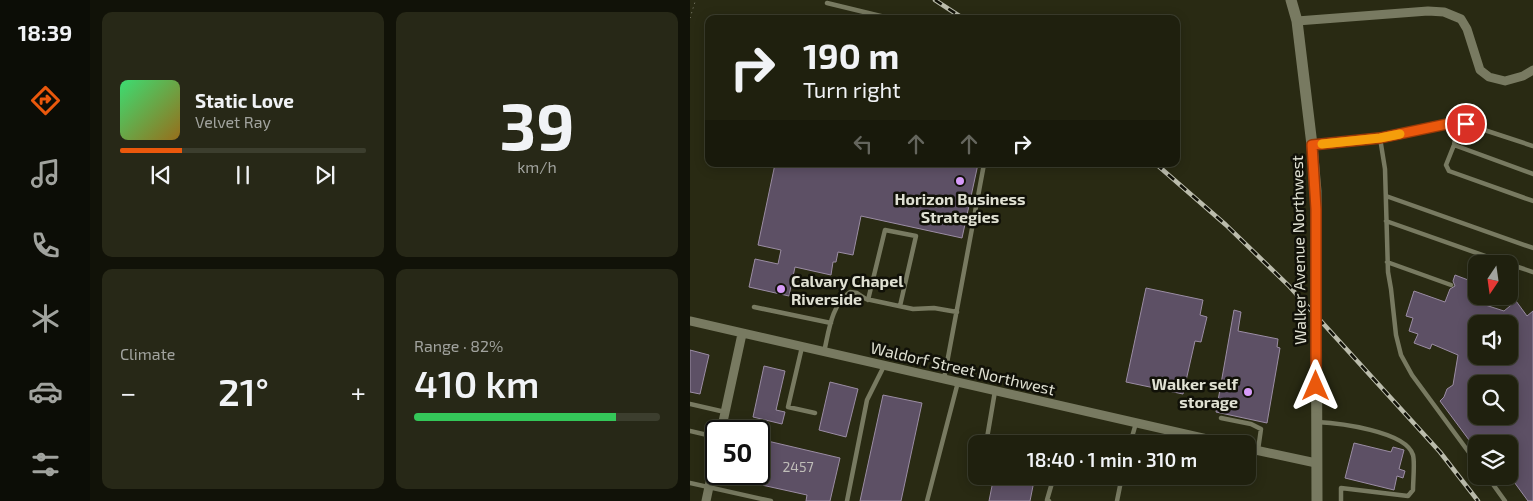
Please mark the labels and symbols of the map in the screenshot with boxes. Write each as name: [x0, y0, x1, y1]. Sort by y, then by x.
pin: [1445, 103, 1487, 145]
street label: Walker Avenue Northwest: [1287, 155, 1309, 345]
marker: Horizon Business Strategies: [954, 175, 966, 187]
place label: Horizon Business Strategies: [895, 189, 1025, 226]
north arrow: [1468, 255, 1518, 305]
place label: Calvary Chapel Riverside: [791, 271, 904, 308]
marker: Calvary Chapel Riverside: [775, 283, 787, 295]
street label: Waldorf Street Northwest: [869, 338, 1057, 398]
position arrow: [1289, 359, 1341, 411]
place label: Walker self storage: [1151, 374, 1239, 411]
marker: Walker self storage: [1242, 386, 1254, 398]
speed limit sign: 50: [705, 420, 770, 485]
house number: 2457: [782, 458, 814, 475]

